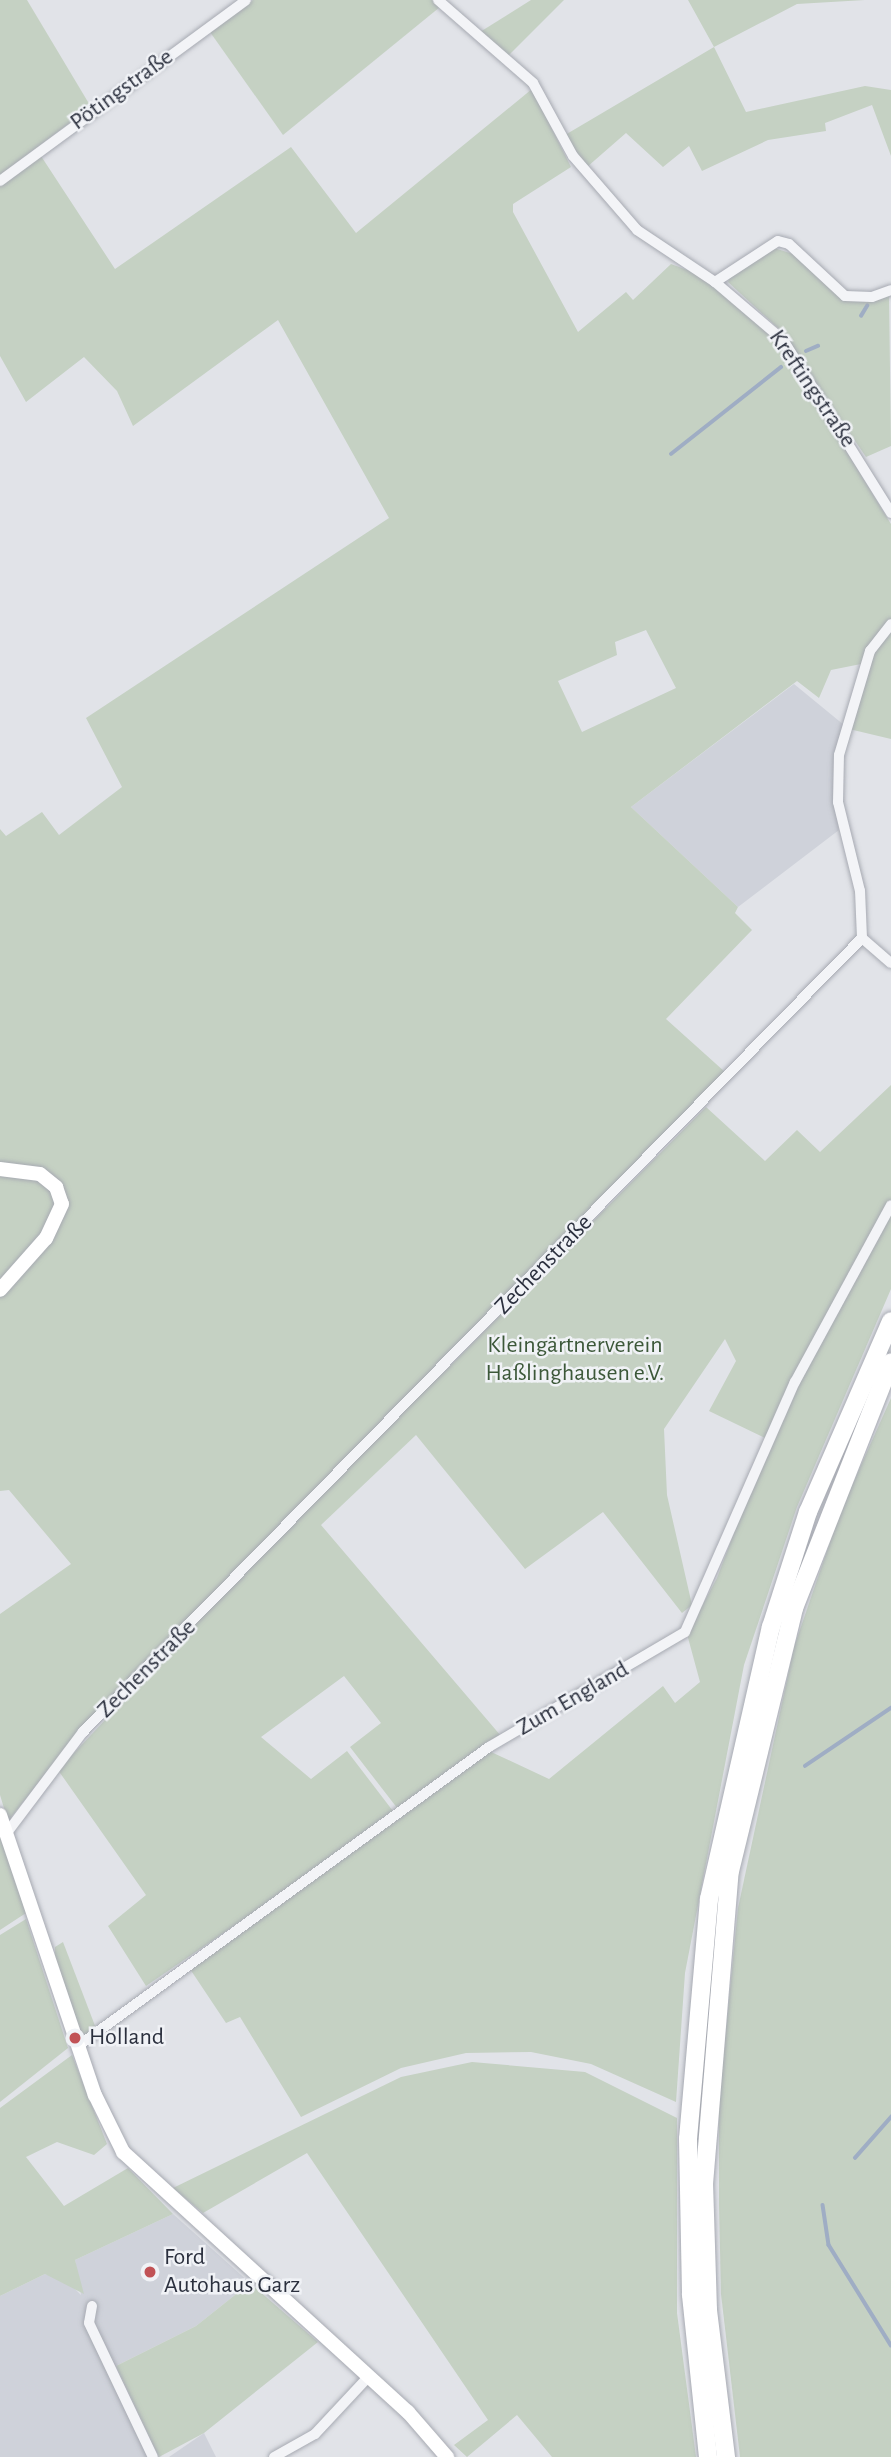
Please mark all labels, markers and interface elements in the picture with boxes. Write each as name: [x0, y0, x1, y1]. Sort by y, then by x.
street label: Pötingstraße: [65, 43, 179, 137]
street label: Kreftingstraße: [762, 325, 862, 453]
street label: Zechenstraße: [489, 1209, 599, 1321]
park label: Kleingärtnerverein Haßlinghausen e.V.: [486, 1332, 664, 1388]
street label: Zechenstraße: [92, 1614, 202, 1724]
street label: Zum England: [512, 1655, 634, 1743]
place label: Holland: [89, 2024, 164, 2052]
marker: Holland: [67, 2030, 83, 2046]
place label: Ford Autohaus Garz: [164, 2244, 300, 2300]
marker: Ford Autohaus Garz: [142, 2264, 158, 2280]

